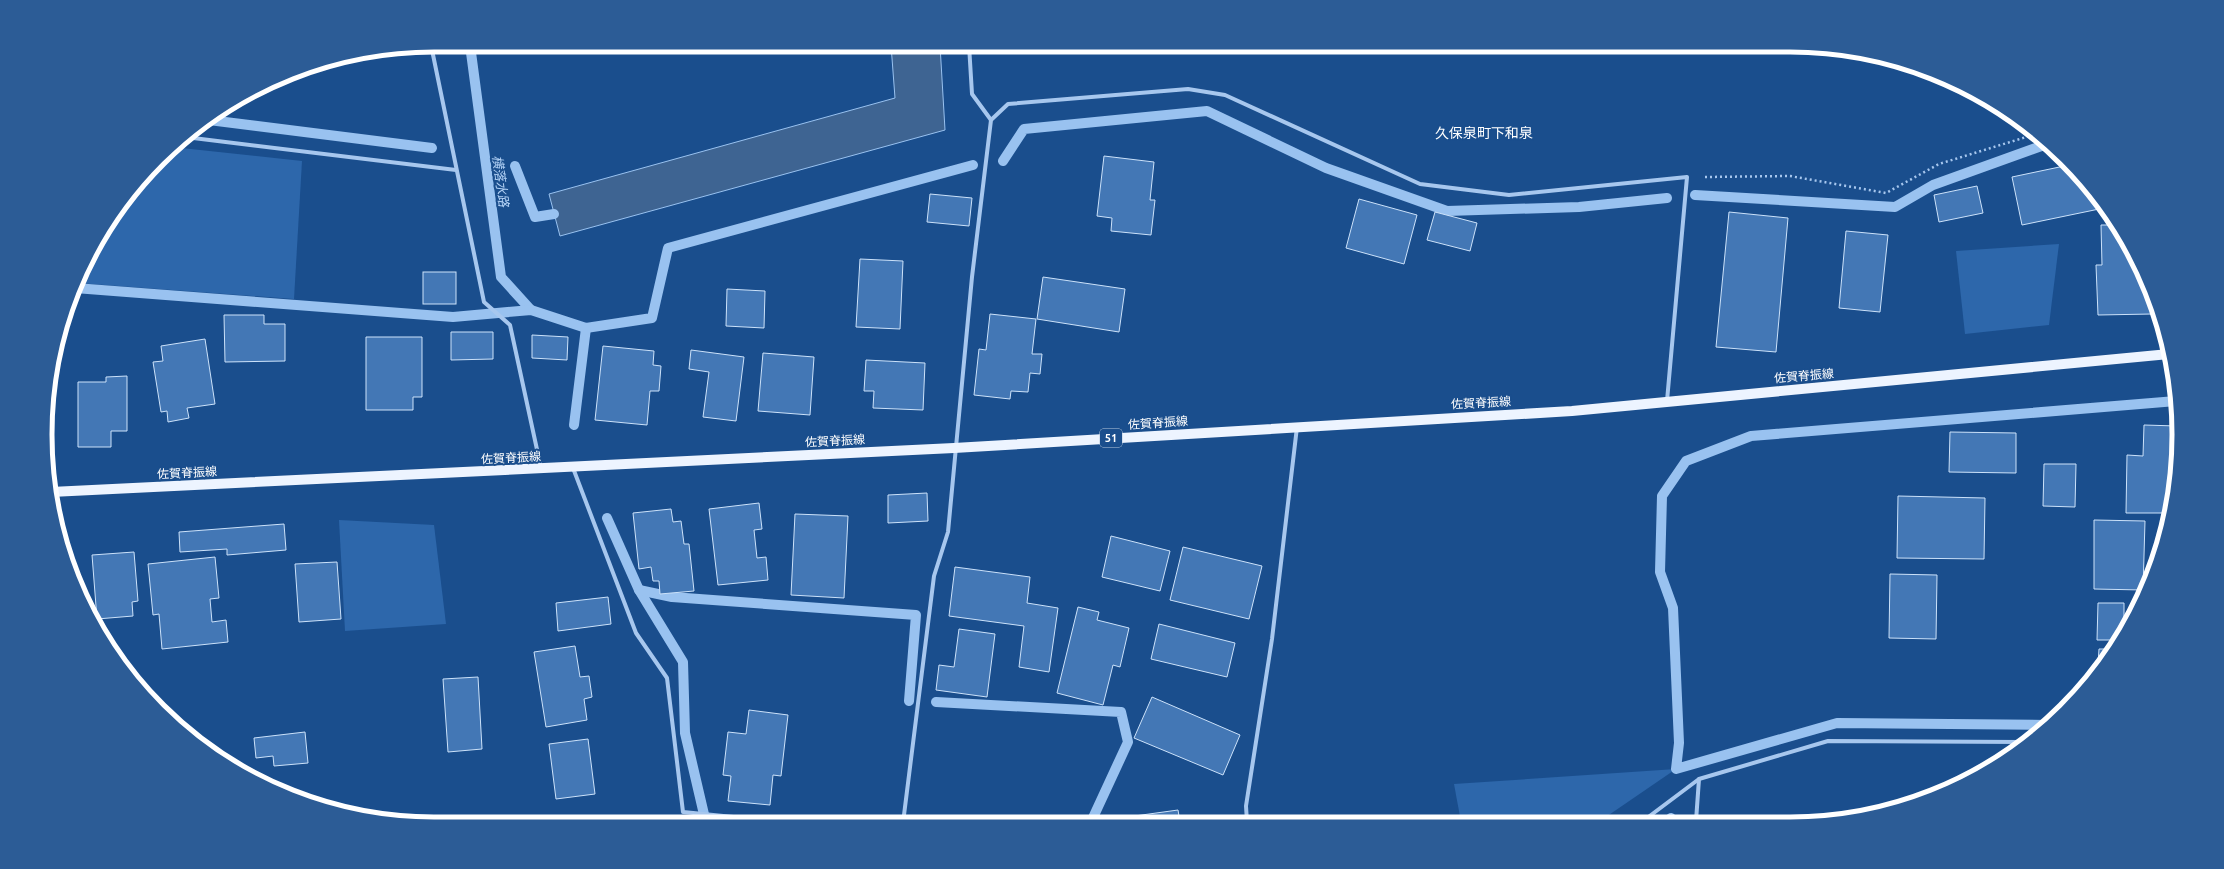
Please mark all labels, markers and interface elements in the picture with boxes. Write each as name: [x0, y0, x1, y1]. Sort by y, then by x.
district label: 久保泉町下和泉: [1435, 125, 1533, 141]
water label: 横落水路: [490, 154, 512, 209]
street label: 佐賀脊振線: [1773, 366, 1834, 385]
street label: 佐賀脊振線: [1451, 394, 1511, 411]
street label: 佐賀脊振線: [1128, 414, 1188, 431]
road number: 51: [1100, 429, 1122, 447]
street label: 佐賀脊振線: [805, 432, 865, 449]
street label: 佐賀脊振線: [481, 449, 541, 466]
street label: 佐賀脊振線: [157, 464, 217, 481]

